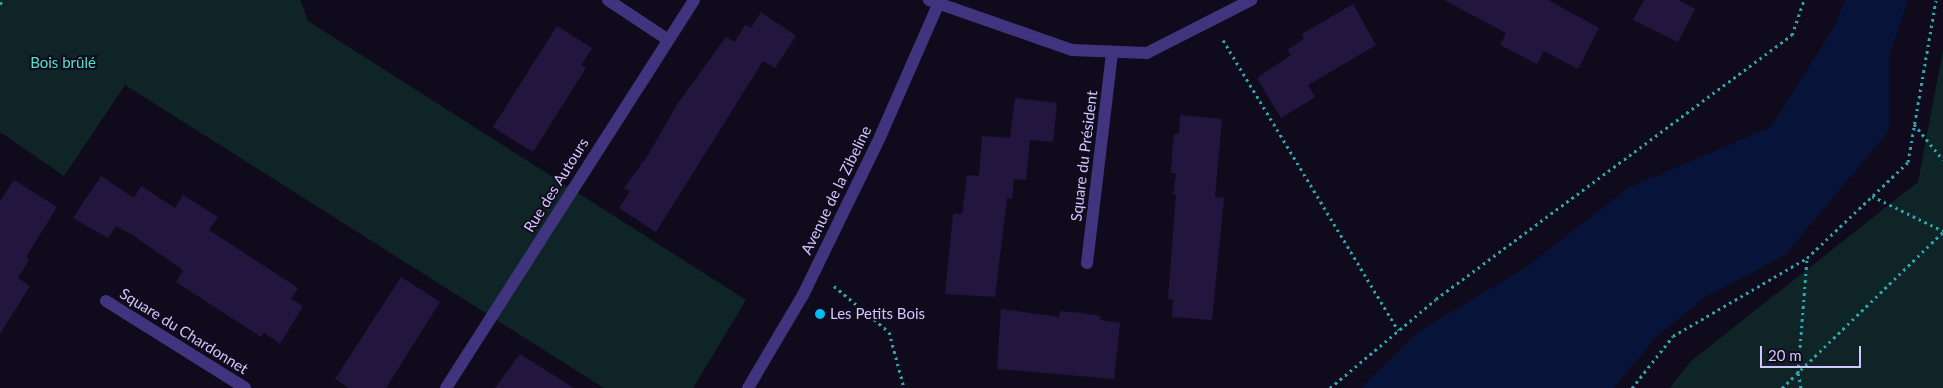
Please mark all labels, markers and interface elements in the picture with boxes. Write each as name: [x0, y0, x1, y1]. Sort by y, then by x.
park label: Bois brûlé: [30, 54, 96, 72]
street label: Square du Président: [1067, 89, 1101, 223]
street label: Avenue de la Zibeline: [797, 123, 875, 257]
street label: Rue des Autours: [520, 134, 592, 236]
street label: Square du Chardonnet: [117, 284, 251, 378]
place label: Les Petits Bois: [830, 305, 925, 323]
marker: Les Petits Bois: [814, 308, 826, 320]
scale bar: [1763, 336, 1864, 368]
text: 20 m: [1768, 346, 1802, 364]

